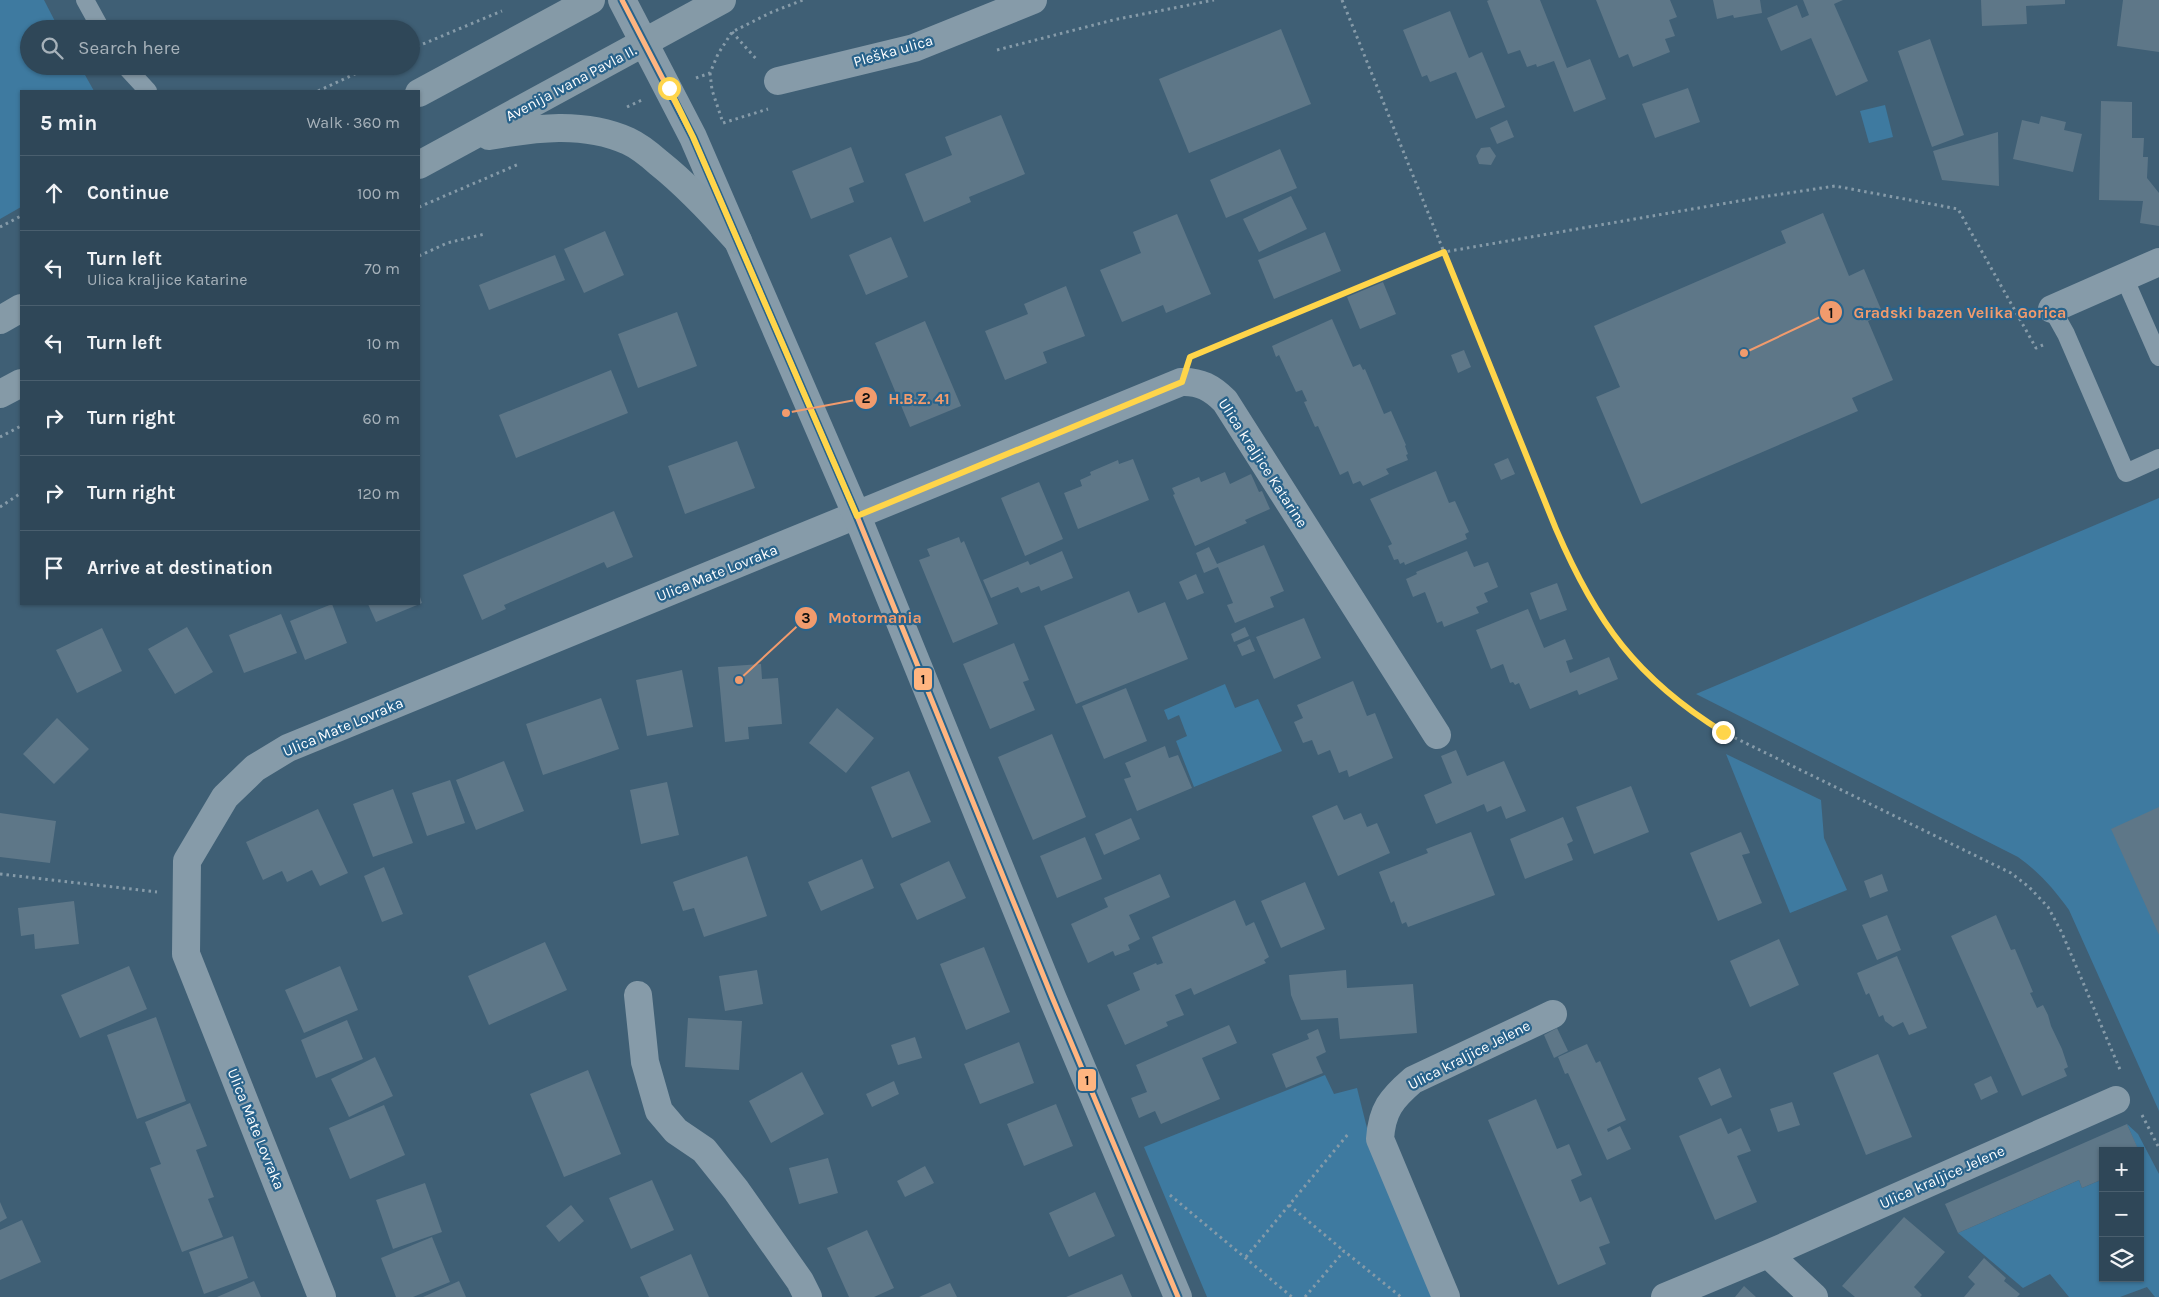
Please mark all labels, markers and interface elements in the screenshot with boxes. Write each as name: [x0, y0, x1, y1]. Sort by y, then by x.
search box: [20, 20, 420, 75]
street label: Pleška ulica: [851, 31, 935, 71]
icon: search: [38, 34, 66, 62]
text: Search here: [78, 37, 180, 59]
street label: Avenija Ivana Pavla II.: [502, 41, 640, 125]
route start: [658, 77, 681, 100]
text: 5 min: [40, 111, 97, 135]
text: Walk · 360 m: [307, 113, 400, 132]
icon: ahead: [40, 179, 68, 207]
text: Continue: [87, 182, 169, 204]
text: 100 m: [357, 184, 400, 203]
text: Turn left: [87, 248, 162, 270]
icon: left: [40, 254, 68, 282]
text: 70 m: [364, 259, 400, 278]
text: Ulica kraljice Katarine: [87, 270, 247, 289]
callout: Gradski bazen Velika Gorica: [1819, 297, 2077, 328]
text: Gradski bazen Velika Gorica: [1854, 303, 2066, 322]
text: 1: [1828, 304, 1834, 322]
icon: left: [40, 329, 68, 357]
text: Turn left: [87, 332, 162, 354]
text: 10 m: [366, 334, 400, 353]
callout: H.B.Z. 41: [854, 382, 960, 413]
text: 2: [861, 389, 871, 407]
text: H.B.Z. 41: [888, 389, 950, 408]
street label: Ulica kraljice Katarine: [1214, 395, 1312, 531]
icon: right: [40, 404, 68, 432]
text: Turn right: [87, 407, 176, 429]
text: 60 m: [363, 409, 400, 428]
icon: right: [40, 479, 68, 507]
text: Turn right: [87, 482, 176, 504]
text: 120 m: [357, 484, 400, 503]
street label: Ulica Mate Lovraka: [654, 540, 780, 606]
icon: arrive: [40, 554, 68, 582]
text: Arrive at destination: [87, 557, 273, 579]
callout: Motormania: [793, 602, 932, 633]
text: Motormania: [828, 608, 922, 627]
text: 3: [801, 609, 811, 627]
line badge: 1: [913, 667, 933, 691]
text: 1: [921, 671, 926, 688]
street label: Ulica Mate Lovraka: [280, 694, 406, 760]
route end: [1712, 721, 1735, 744]
street label: Ulica kraljice Jelene: [1405, 1016, 1533, 1094]
street label: Ulica Mate Lovraka: [223, 1066, 289, 1192]
line badge: 1: [1077, 1068, 1097, 1092]
text: 1: [1085, 1072, 1090, 1089]
street label: Ulica kraljice Jelene: [1877, 1141, 2007, 1213]
map controls: [2099, 1147, 2144, 1282]
button: +: [2099, 1147, 2144, 1192]
button: −: [2099, 1192, 2144, 1237]
button: layers: [2099, 1237, 2144, 1282]

